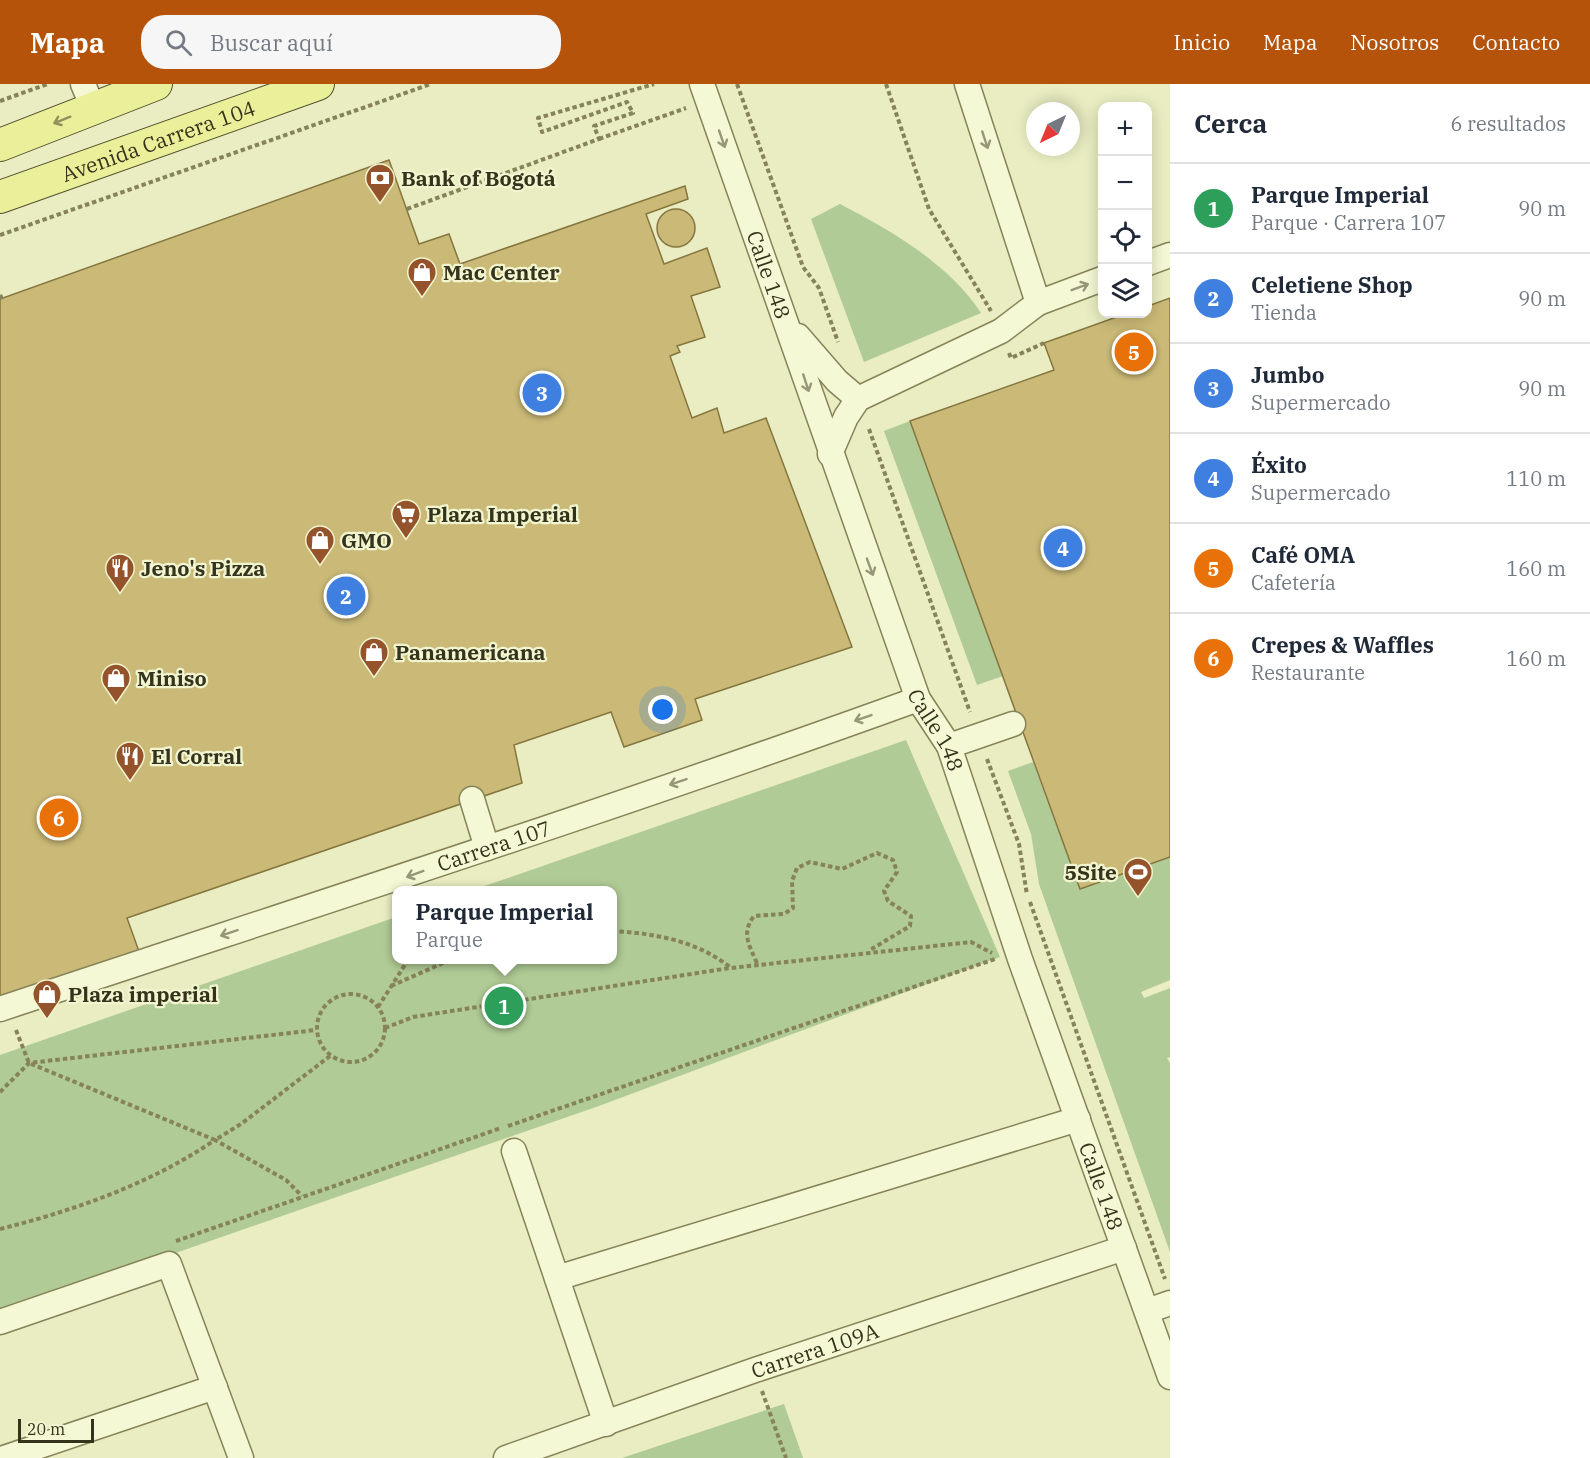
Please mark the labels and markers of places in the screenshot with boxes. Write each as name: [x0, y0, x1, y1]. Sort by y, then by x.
bank icon: Bank of Bogotá: [364, 162, 396, 204]
place label: Bank of Bogotá: [401, 164, 556, 192]
shop icon: Mac Center: [406, 256, 438, 298]
place label: Mac Center: [443, 258, 560, 286]
pin: 5: [1114, 330, 1154, 374]
pin: 3: [522, 370, 562, 416]
supermarket icon: Plaza Imperial: [390, 498, 422, 540]
place label: Plaza Imperial: [427, 500, 578, 528]
shop icon: GMO: [304, 524, 336, 566]
place label: GMO: [341, 526, 392, 554]
pin: 4: [1044, 526, 1082, 570]
restaurant icon: Jeno's Pizza: [104, 552, 136, 594]
place label: Jeno's Pizza: [141, 554, 265, 582]
pin: 2: [326, 574, 366, 618]
shop icon: Panamericana: [358, 636, 390, 678]
place label: Panamericana: [395, 638, 546, 666]
shop icon: Miniso: [100, 662, 132, 704]
place label: Miniso: [137, 664, 207, 692]
restaurant icon: El Corral: [114, 740, 146, 782]
place label: El Corral: [151, 742, 242, 770]
pin: 6: [40, 796, 78, 840]
sports icon: 5Site: [1122, 856, 1154, 898]
place label: 5Site: [1064, 858, 1117, 886]
shop icon: Plaza imperial: [31, 978, 63, 1020]
place label: Plaza imperial: [68, 980, 218, 1008]
pin: 1: [484, 984, 524, 1028]

